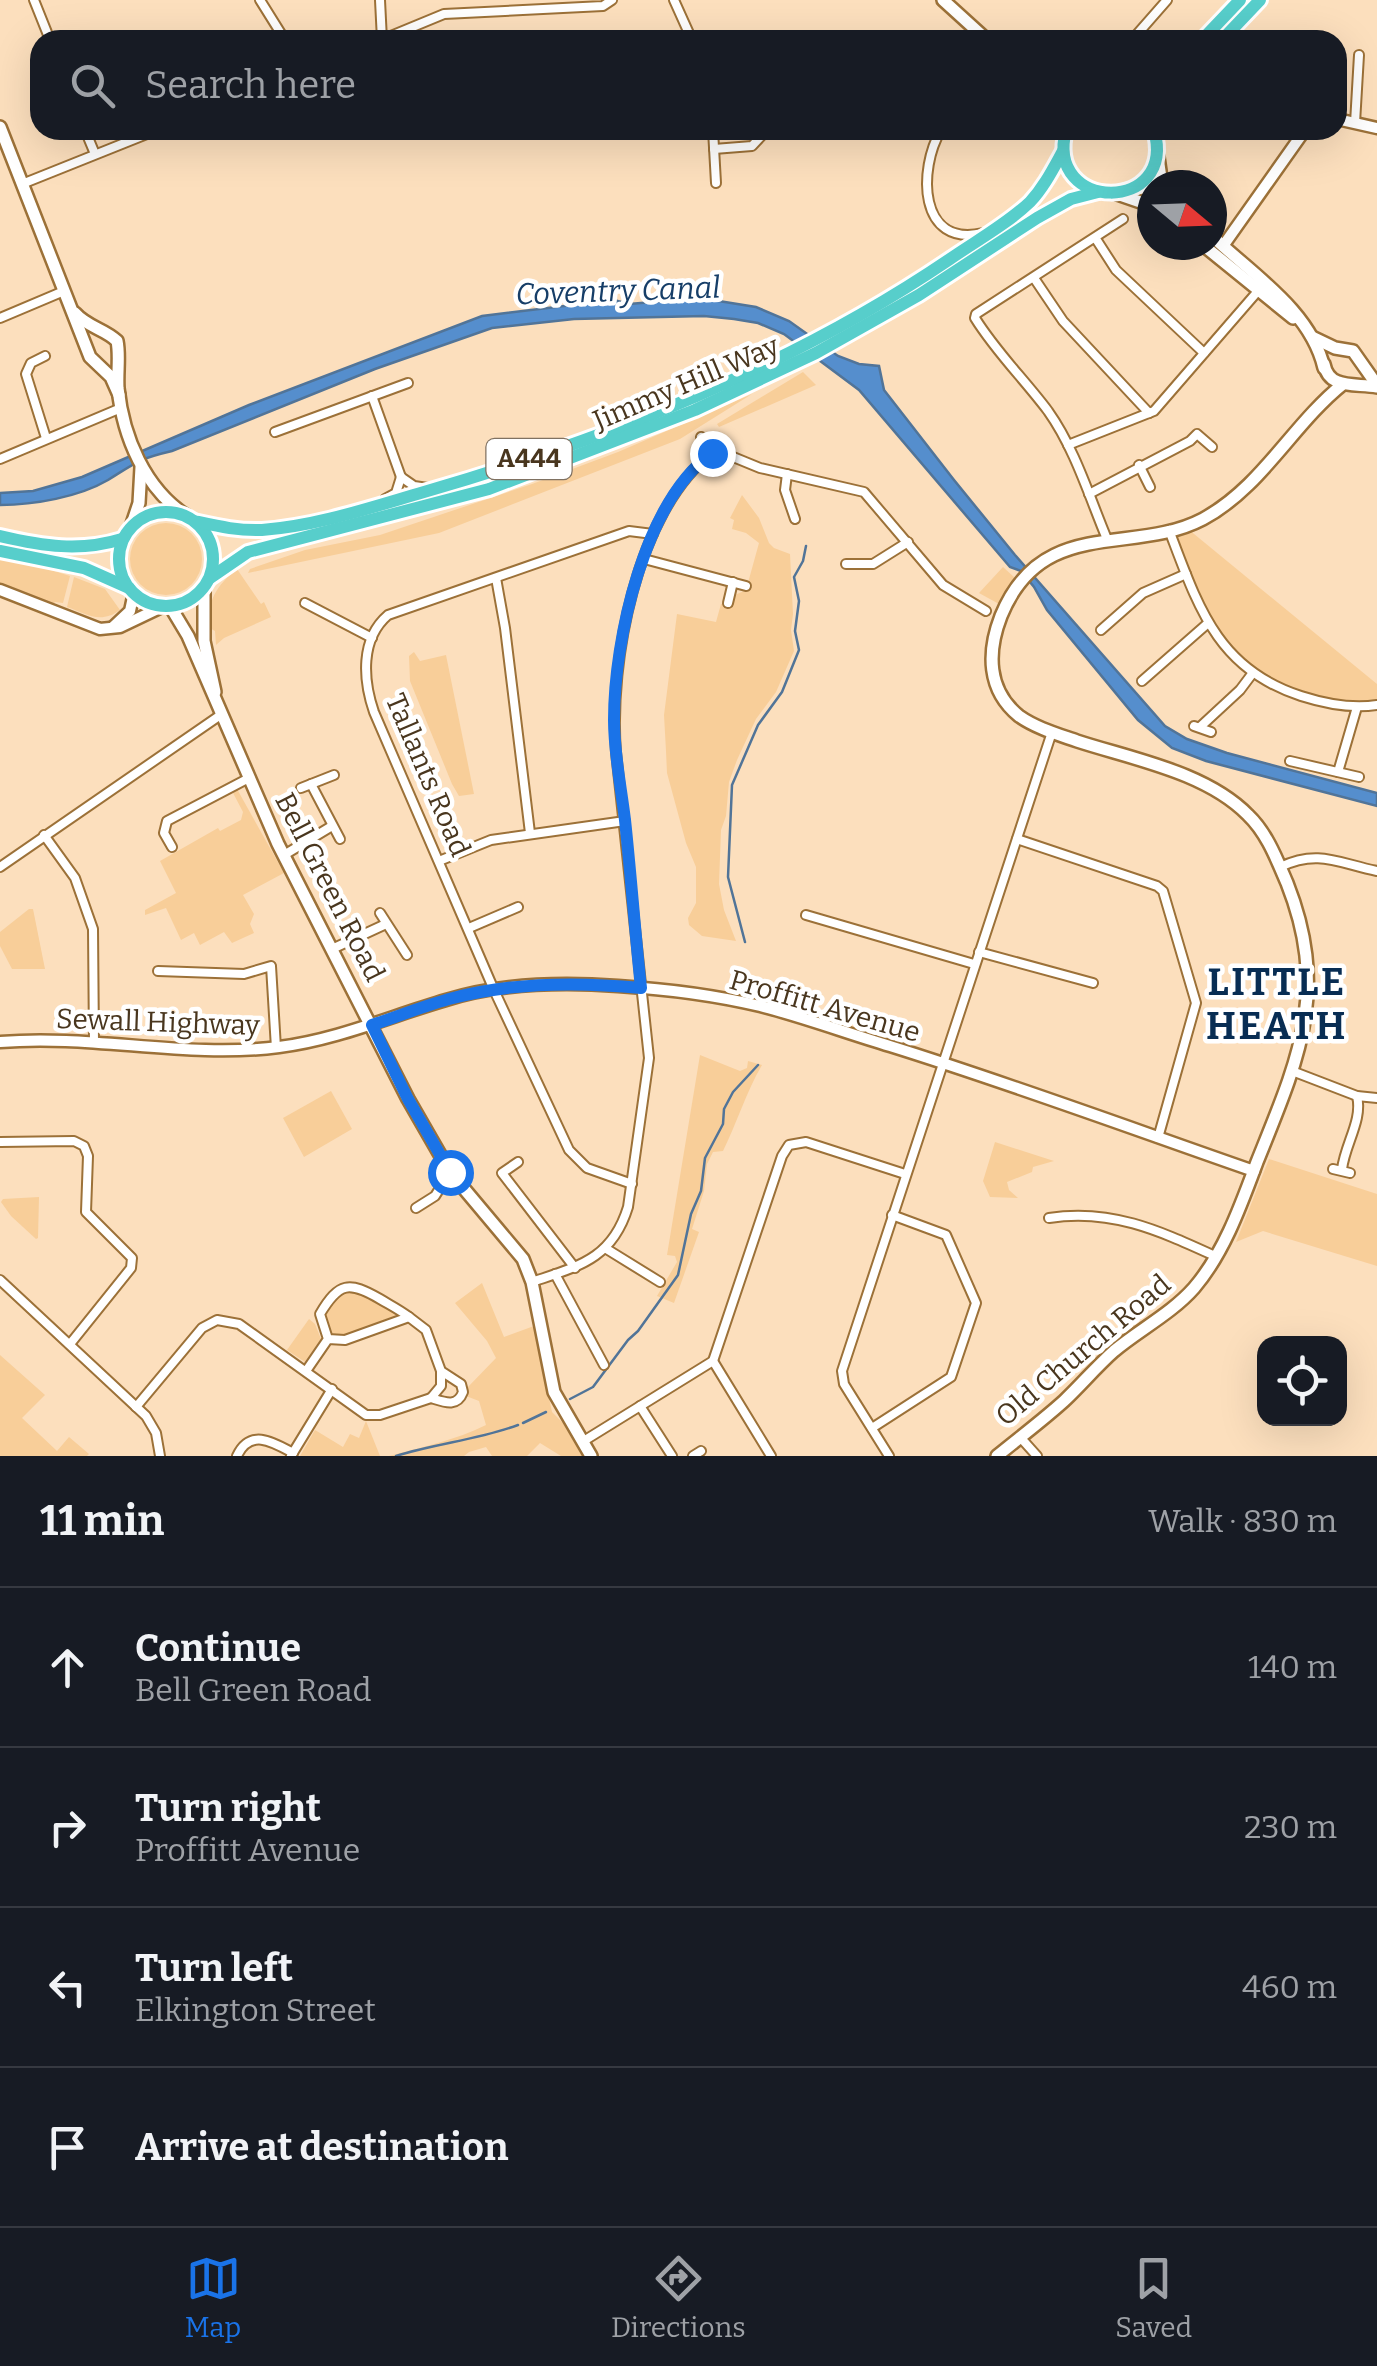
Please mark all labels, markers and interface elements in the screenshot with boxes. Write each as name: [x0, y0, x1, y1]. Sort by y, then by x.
search box: [30, 30, 1347, 140]
icon: search: [65, 58, 120, 113]
text: Search here: [145, 62, 356, 108]
north arrow: [1137, 170, 1227, 260]
water label: Coventry Canal: [515, 269, 721, 313]
street label: Jimmy Hill Way: [587, 329, 784, 437]
route end: [690, 431, 736, 477]
road number: A444: [486, 439, 572, 479]
street label: Tallants Road: [379, 689, 477, 861]
street label: Bell Green Road: [268, 787, 392, 987]
district label: LITTLE HEATH: [1206, 959, 1348, 1049]
street label: Proffitt Avenue: [726, 963, 924, 1049]
street label: Sewall Highway: [56, 1002, 261, 1042]
route start: [428, 1150, 474, 1196]
street label: Old Church Road: [989, 1267, 1177, 1433]
map controls: [1257, 1336, 1347, 1426]
button: locate: [1257, 1336, 1347, 1426]
text: 11 min: [40, 1496, 164, 1546]
text: Walk · 830 m: [1148, 1502, 1337, 1540]
text: Continue: [135, 1625, 301, 1671]
icon: ahead: [40, 1640, 95, 1695]
text: 140 m: [1248, 1648, 1337, 1686]
text: Bell Green Road: [135, 1671, 372, 1709]
text: Turn right: [135, 1785, 321, 1831]
icon: right: [40, 1800, 95, 1855]
text: 230 m: [1244, 1808, 1337, 1846]
text: Proffitt Avenue: [135, 1831, 360, 1869]
text: Turn left: [135, 1945, 293, 1991]
icon: left: [40, 1960, 95, 2015]
text: 460 m: [1242, 1968, 1337, 2006]
text: Elkington Street: [135, 1991, 376, 2029]
icon: arrive: [40, 2120, 95, 2175]
text: Arrive at destination: [135, 2124, 508, 2170]
tab: Map: [185, 2251, 241, 2344]
tab: Directions: [611, 2251, 746, 2344]
tab: Saved: [1115, 2251, 1192, 2344]

